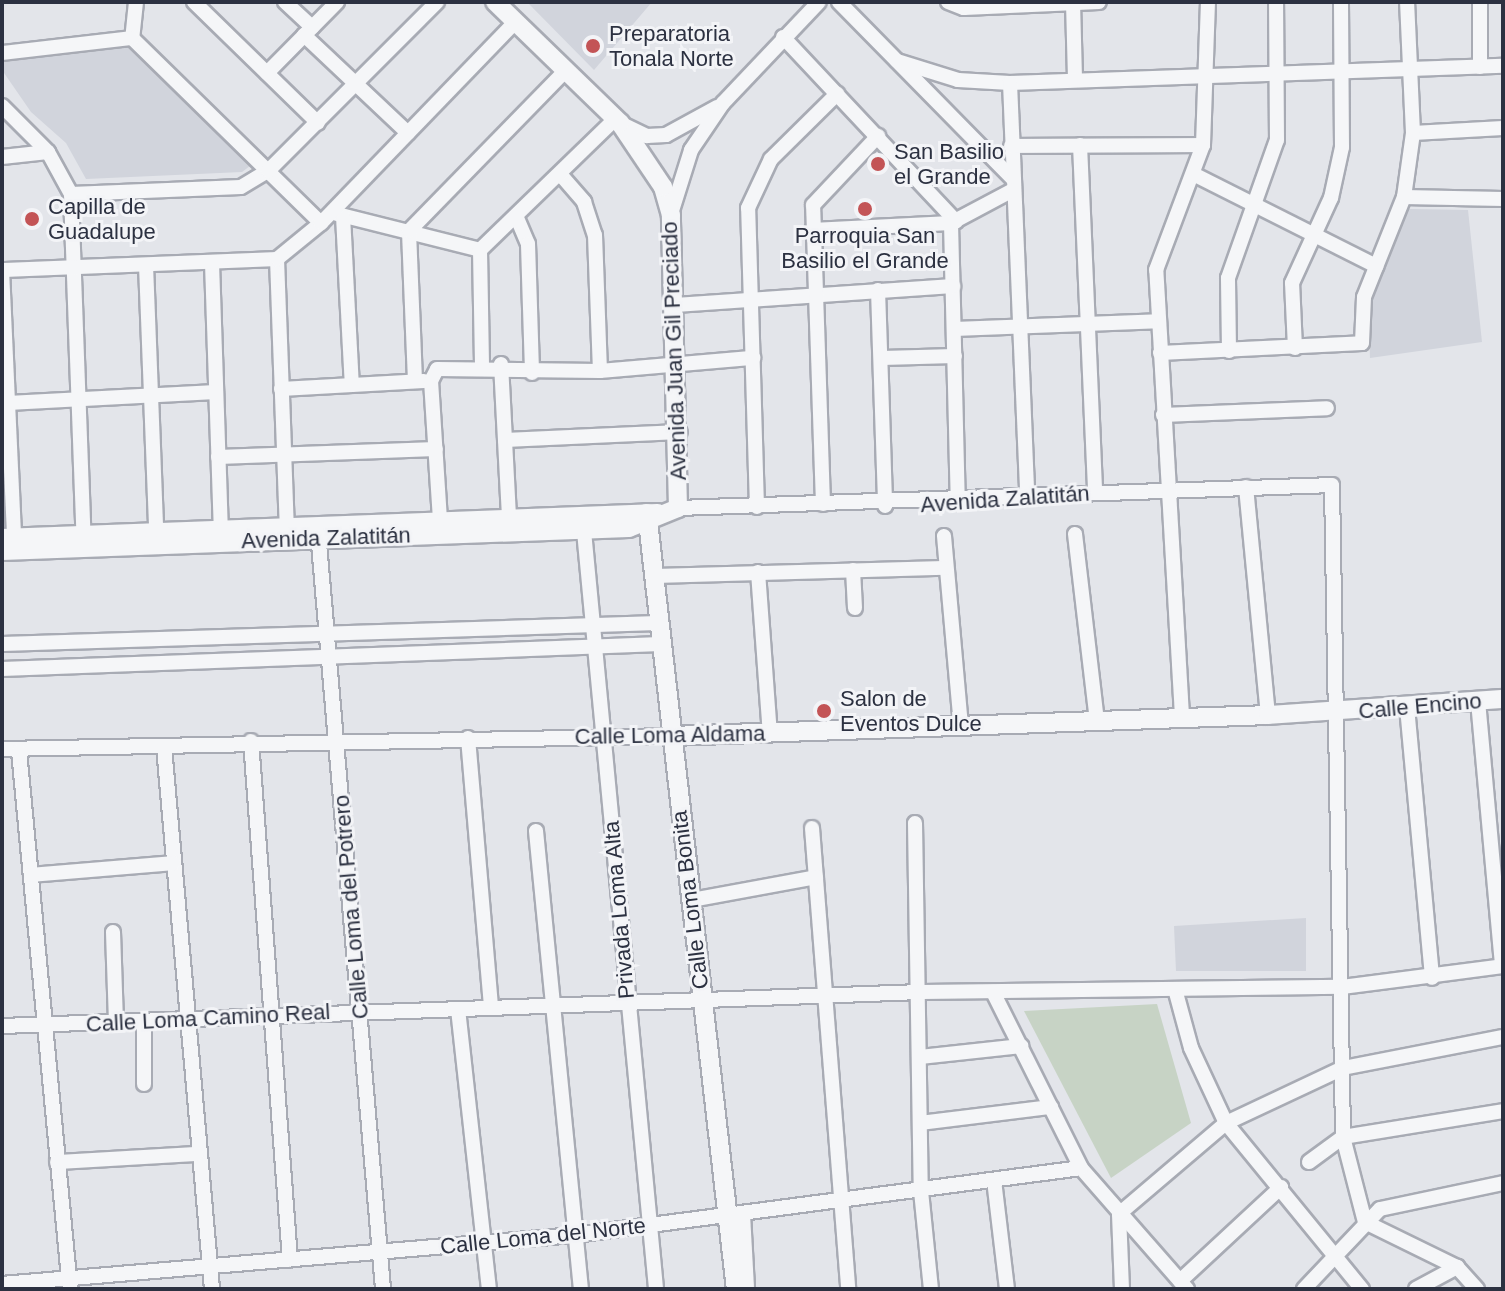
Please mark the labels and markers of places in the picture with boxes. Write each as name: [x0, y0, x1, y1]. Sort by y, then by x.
place label: Preparatoria Tonala Norte: [609, 20, 734, 72]
marker: Preparatoria Tonala Norte: [584, 37, 602, 55]
place label: San Basilio el Grande: [894, 138, 1004, 190]
marker: San Basilio el Grande: [869, 155, 887, 173]
place label: Capilla de Guadalupe: [48, 193, 156, 244]
marker: Parroquia San Basilio el Grande: [856, 200, 874, 218]
marker: Capilla de Guadalupe: [23, 210, 41, 228]
place label: Parroquia San Basilio el Grande: [781, 222, 949, 274]
place label: Salon de Eventos Dulce: [840, 685, 982, 736]
marker: Salon de Eventos Dulce: [815, 702, 833, 720]

